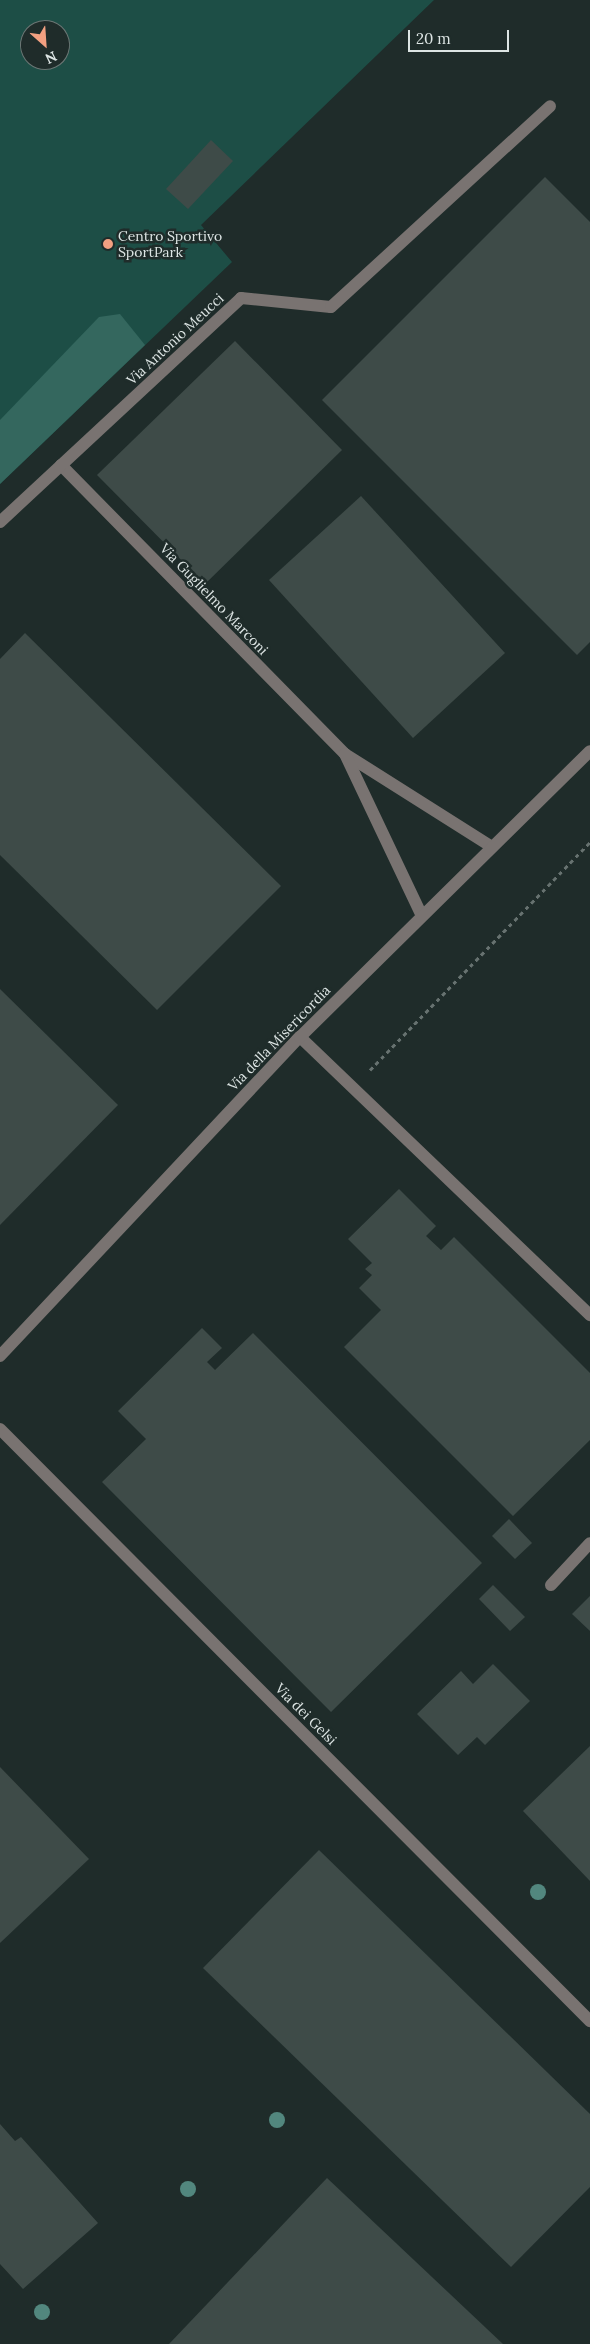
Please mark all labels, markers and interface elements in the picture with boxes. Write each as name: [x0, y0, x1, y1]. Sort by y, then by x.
north arrow: [20, 20, 70, 70]
scale bar: [410, 20, 511, 52]
text: 20 m: [416, 29, 451, 48]
text: N: [42, 47, 60, 68]
place label: Centro Sportivo SportPark: [118, 228, 222, 260]
marker: Centro Sportivo SportPark: [102, 238, 114, 250]
street label: Via Antonio Meucci: [123, 290, 227, 388]
street label: Via Guglielmo Marconi: [156, 540, 272, 658]
street label: Via della Misericordia: [224, 982, 334, 1094]
street label: Via dei Gelsi: [272, 1680, 340, 1748]

